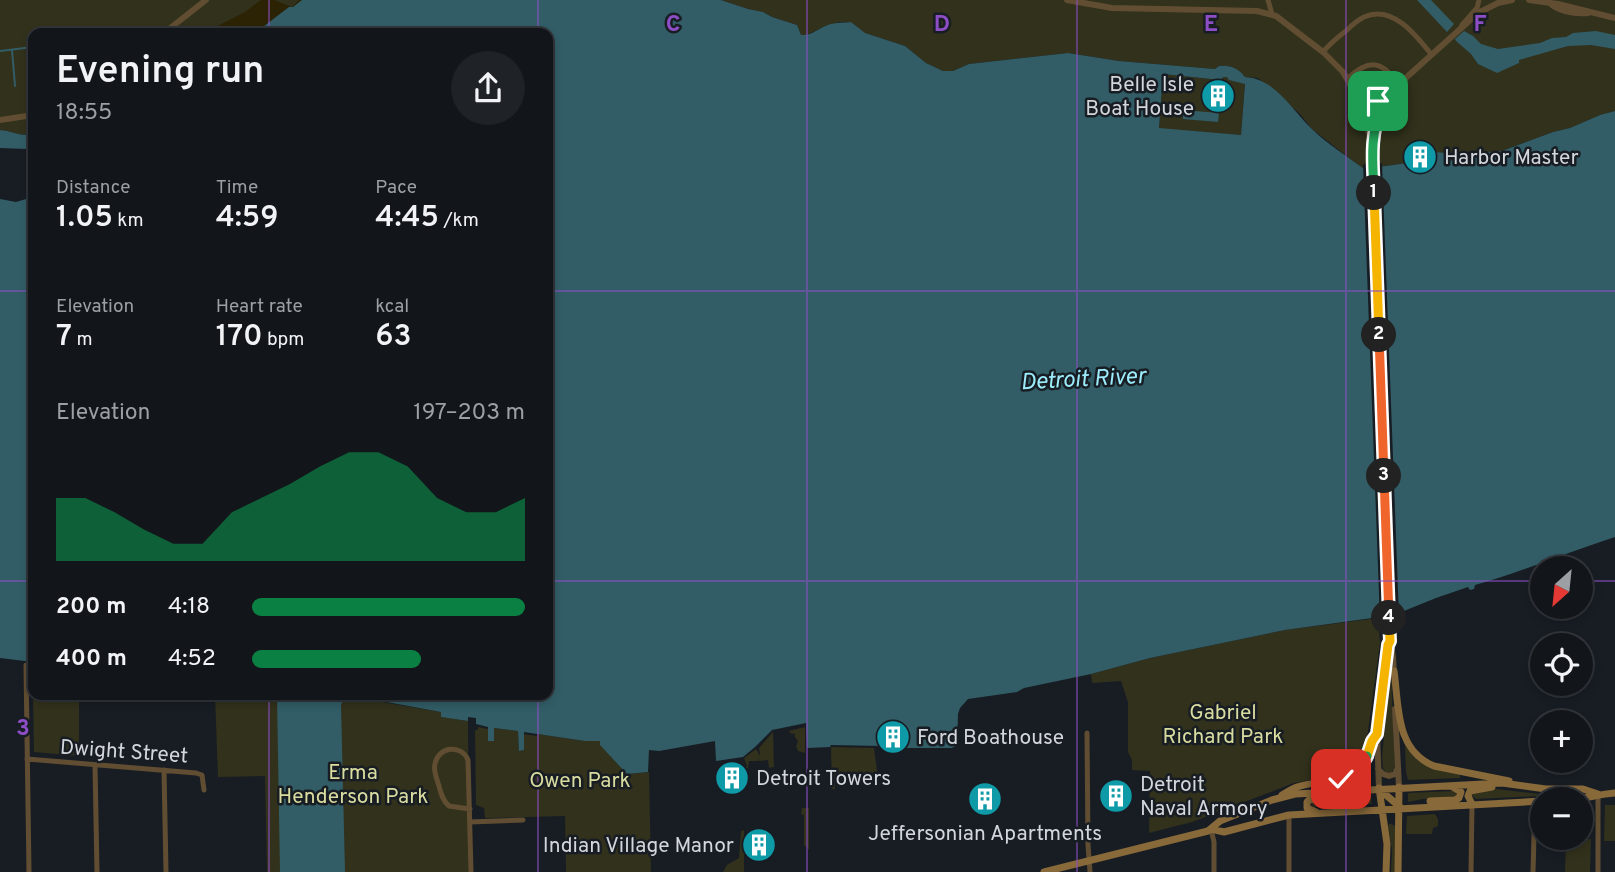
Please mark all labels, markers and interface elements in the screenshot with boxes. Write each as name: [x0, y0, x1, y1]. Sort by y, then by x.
text: C: [666, 11, 680, 40]
text: D: [934, 11, 950, 40]
text: E: [1204, 11, 1218, 40]
text: F: [1473, 11, 1487, 40]
text: Evening run: [56, 48, 264, 97]
button: share: [451, 51, 525, 125]
pin: [1348, 71, 1408, 131]
place label: Belle Isle Boat House: [1085, 72, 1194, 123]
building icon: Belle Isle Boat House: [1199, 77, 1237, 115]
icon: arrive: [1359, 82, 1397, 120]
text: 18:55: [56, 99, 112, 128]
building icon: Harbor Master: [1401, 138, 1439, 176]
place label: Harbor Master: [1444, 145, 1579, 172]
text: Distance: [56, 176, 131, 200]
text: Time: [216, 176, 258, 200]
text: Pace: [375, 176, 417, 200]
pin: 1: [1356, 176, 1392, 210]
text: 1: [1370, 180, 1377, 204]
text: 1.05: [56, 200, 113, 237]
text: 4:59: [216, 200, 278, 237]
text: 4:45: [375, 200, 439, 237]
text: km: [113, 209, 144, 233]
text: /km: [439, 209, 479, 233]
text: Elevation: [56, 295, 134, 319]
text: Heart rate: [216, 295, 303, 319]
text: kcal: [375, 295, 409, 319]
pin: 2: [1362, 318, 1396, 352]
text: 7: [56, 319, 72, 356]
text: 170: [216, 319, 263, 356]
text: 63: [375, 319, 412, 356]
text: 2: [1373, 322, 1384, 346]
text: m: [72, 328, 93, 352]
text: bpm: [263, 328, 304, 352]
water label: Detroit River: [1020, 363, 1149, 398]
text: Elevation: [56, 399, 151, 428]
text: 197–203 m: [413, 399, 525, 428]
pin: 3: [1366, 458, 1402, 494]
text: 3: [1378, 463, 1389, 487]
north arrow: [1530, 556, 1592, 620]
map controls: [1530, 556, 1593, 850]
text: 200 m: [56, 593, 126, 622]
text: 4:18: [168, 593, 210, 622]
pin: 4: [1372, 600, 1406, 636]
text: 4: [1382, 605, 1395, 629]
button: locate: [1530, 633, 1593, 696]
text: 400 m: [56, 645, 127, 674]
text: 4:52: [168, 645, 216, 674]
park label: Gabriel Richard Park: [1163, 700, 1283, 751]
button: +: [1530, 710, 1593, 773]
text: 3: [16, 715, 30, 744]
building icon: Ford Boathouse: [874, 718, 912, 756]
place label: Ford Boathouse: [917, 725, 1064, 752]
street label: Dwight Street: [59, 735, 189, 770]
pin: [1311, 749, 1371, 809]
building icon: Detroit Towers: [713, 759, 751, 797]
park label: Erma Henderson Park: [277, 760, 429, 811]
icon: check: [1322, 760, 1360, 798]
place label: Detroit Towers: [756, 766, 891, 793]
park label: Owen Park: [529, 768, 631, 795]
place label: Detroit Naval Armory: [1140, 772, 1268, 823]
building icon: Detroit Naval Armory: [1097, 777, 1135, 815]
building icon: Jeffersonian Apartments: [966, 780, 1004, 818]
button: −: [1530, 787, 1593, 850]
place label: Jeffersonian Apartments: [868, 821, 1102, 848]
building icon: Indian Village Manor: [740, 826, 778, 864]
place label: Indian Village Manor: [543, 833, 734, 860]

